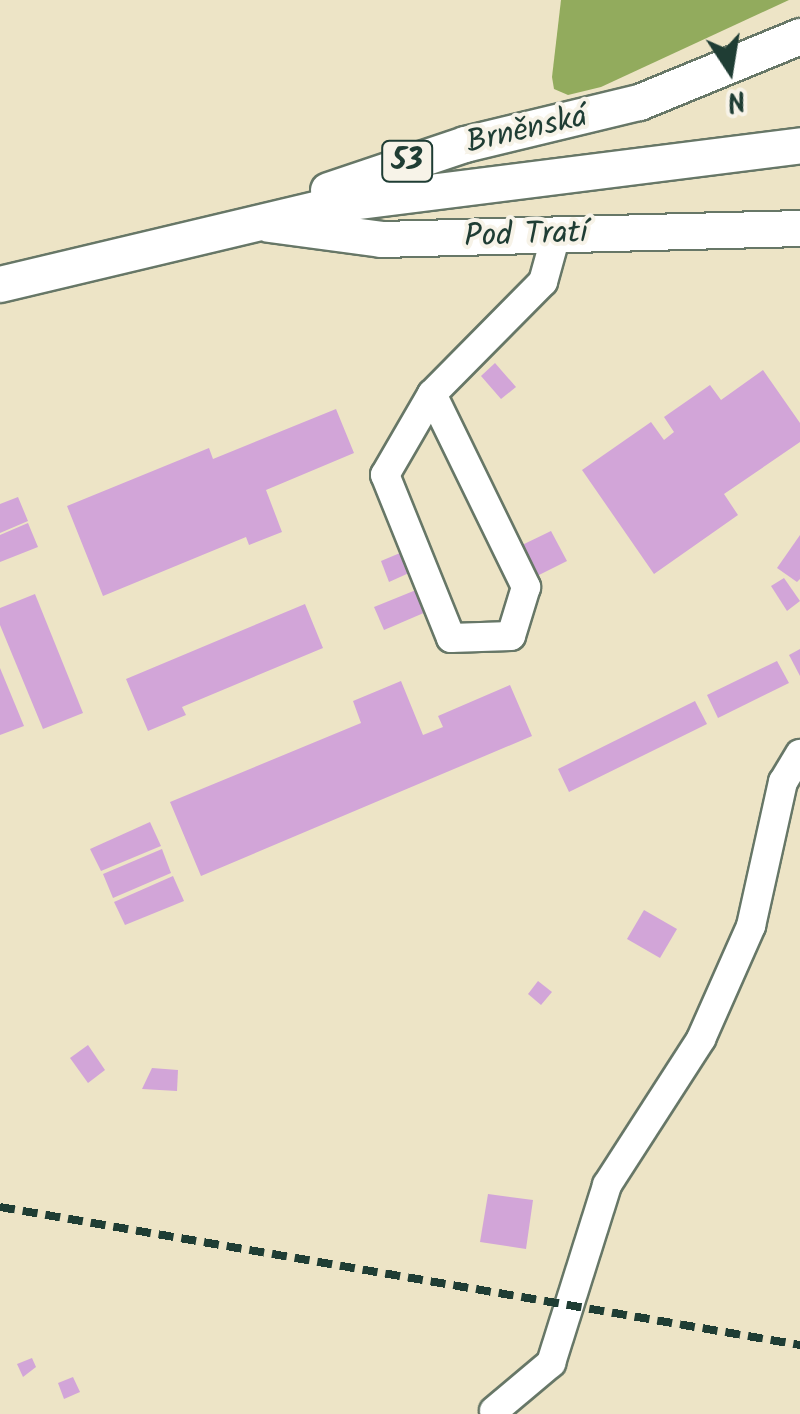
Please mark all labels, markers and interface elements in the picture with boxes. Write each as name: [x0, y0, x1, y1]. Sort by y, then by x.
north arrow: [680, 20, 780, 120]
text: N: [723, 76, 750, 124]
street label: Brněnská: [463, 98, 591, 164]
road number: 53: [380, 136, 434, 186]
street label: Pod Tratí: [464, 215, 588, 257]

